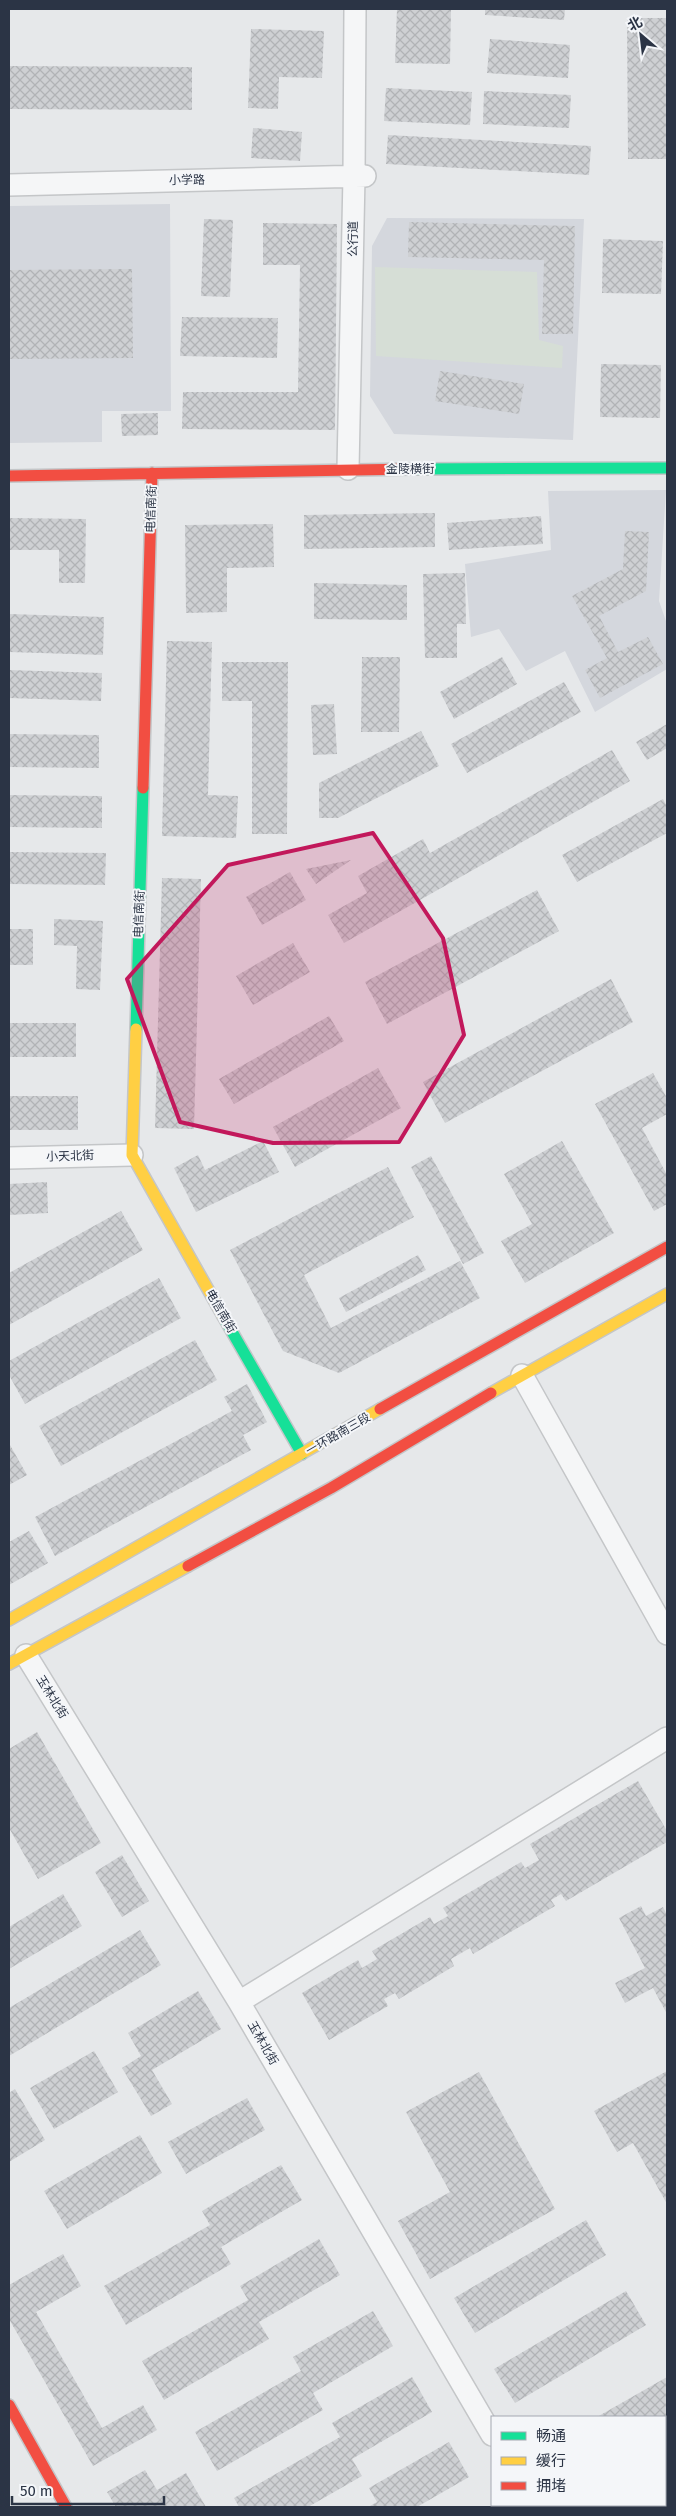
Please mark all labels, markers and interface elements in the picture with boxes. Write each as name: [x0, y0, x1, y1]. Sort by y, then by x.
north arrow: [616, 10, 666, 60]
text: 北: [625, 13, 645, 35]
street label: 小学路: [169, 173, 205, 187]
street label: 公行道: [346, 221, 360, 257]
street label: 金陵横街: [386, 462, 434, 476]
street label: 电信南街: [143, 485, 159, 533]
street label: 电信南街: [131, 890, 147, 938]
street label: 小天北街: [46, 1148, 94, 1164]
street label: 电信南街: [203, 1287, 239, 1335]
street label: 一环路南三段: [303, 1410, 373, 1458]
street label: 玉林北街: [33, 1673, 71, 1721]
street label: 玉林北街: [245, 2019, 281, 2067]
legend: [491, 2416, 666, 2506]
text: 畅通: [536, 2427, 566, 2445]
text: 缓行: [536, 2452, 566, 2470]
scale bar: [12, 2474, 165, 2506]
text: 拥堵: [536, 2477, 566, 2495]
text: 50 m: [20, 2482, 53, 2500]

